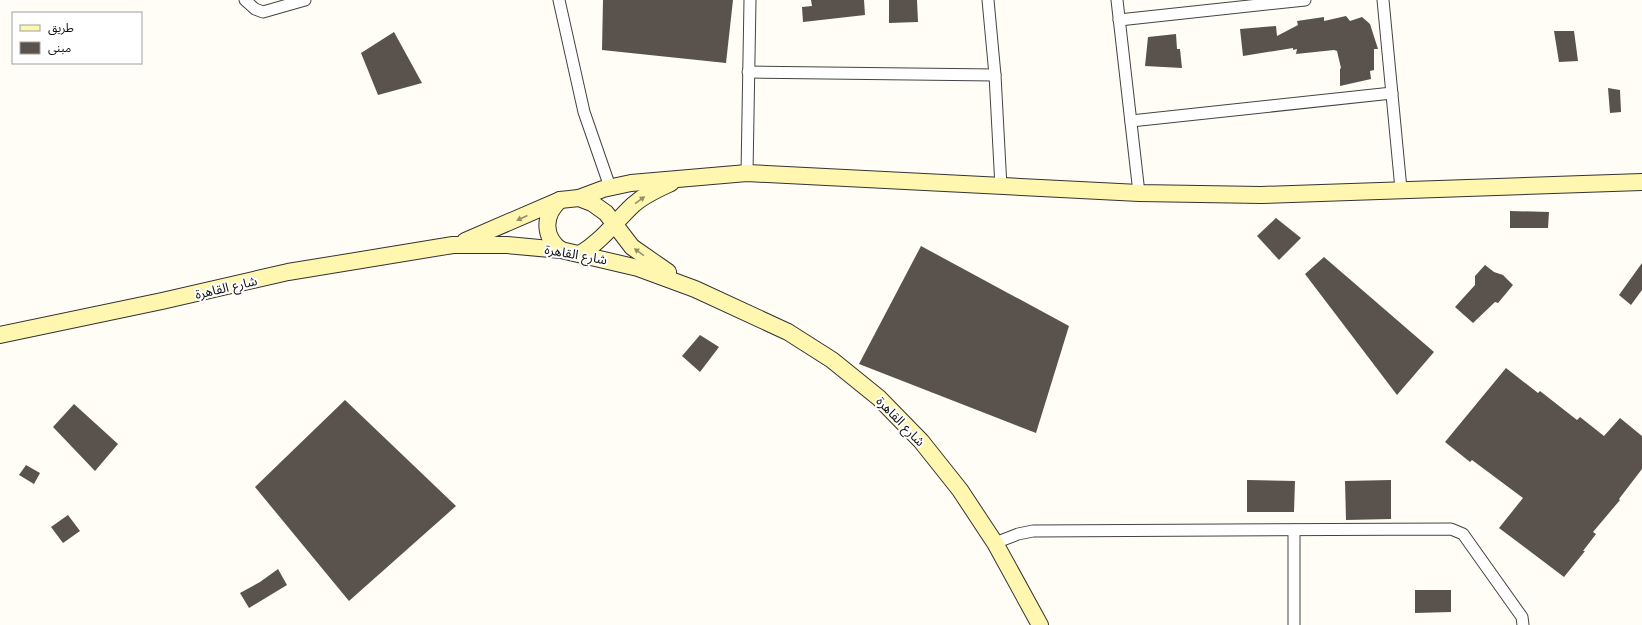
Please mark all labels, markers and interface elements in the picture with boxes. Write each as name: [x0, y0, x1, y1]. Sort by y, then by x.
legend: [12, 12, 142, 64]
text: طريق: [48, 20, 74, 36]
text: مبنى: [48, 40, 71, 55]
one-way arrow: [634, 196, 645, 204]
one-way arrow: [516, 215, 527, 221]
street label: شارع القاهرة: [543, 241, 608, 270]
one-way arrow: [633, 248, 644, 256]
street label: شارع القاهرة: [193, 272, 259, 305]
street label: شارع القاهرة: [871, 393, 929, 451]

